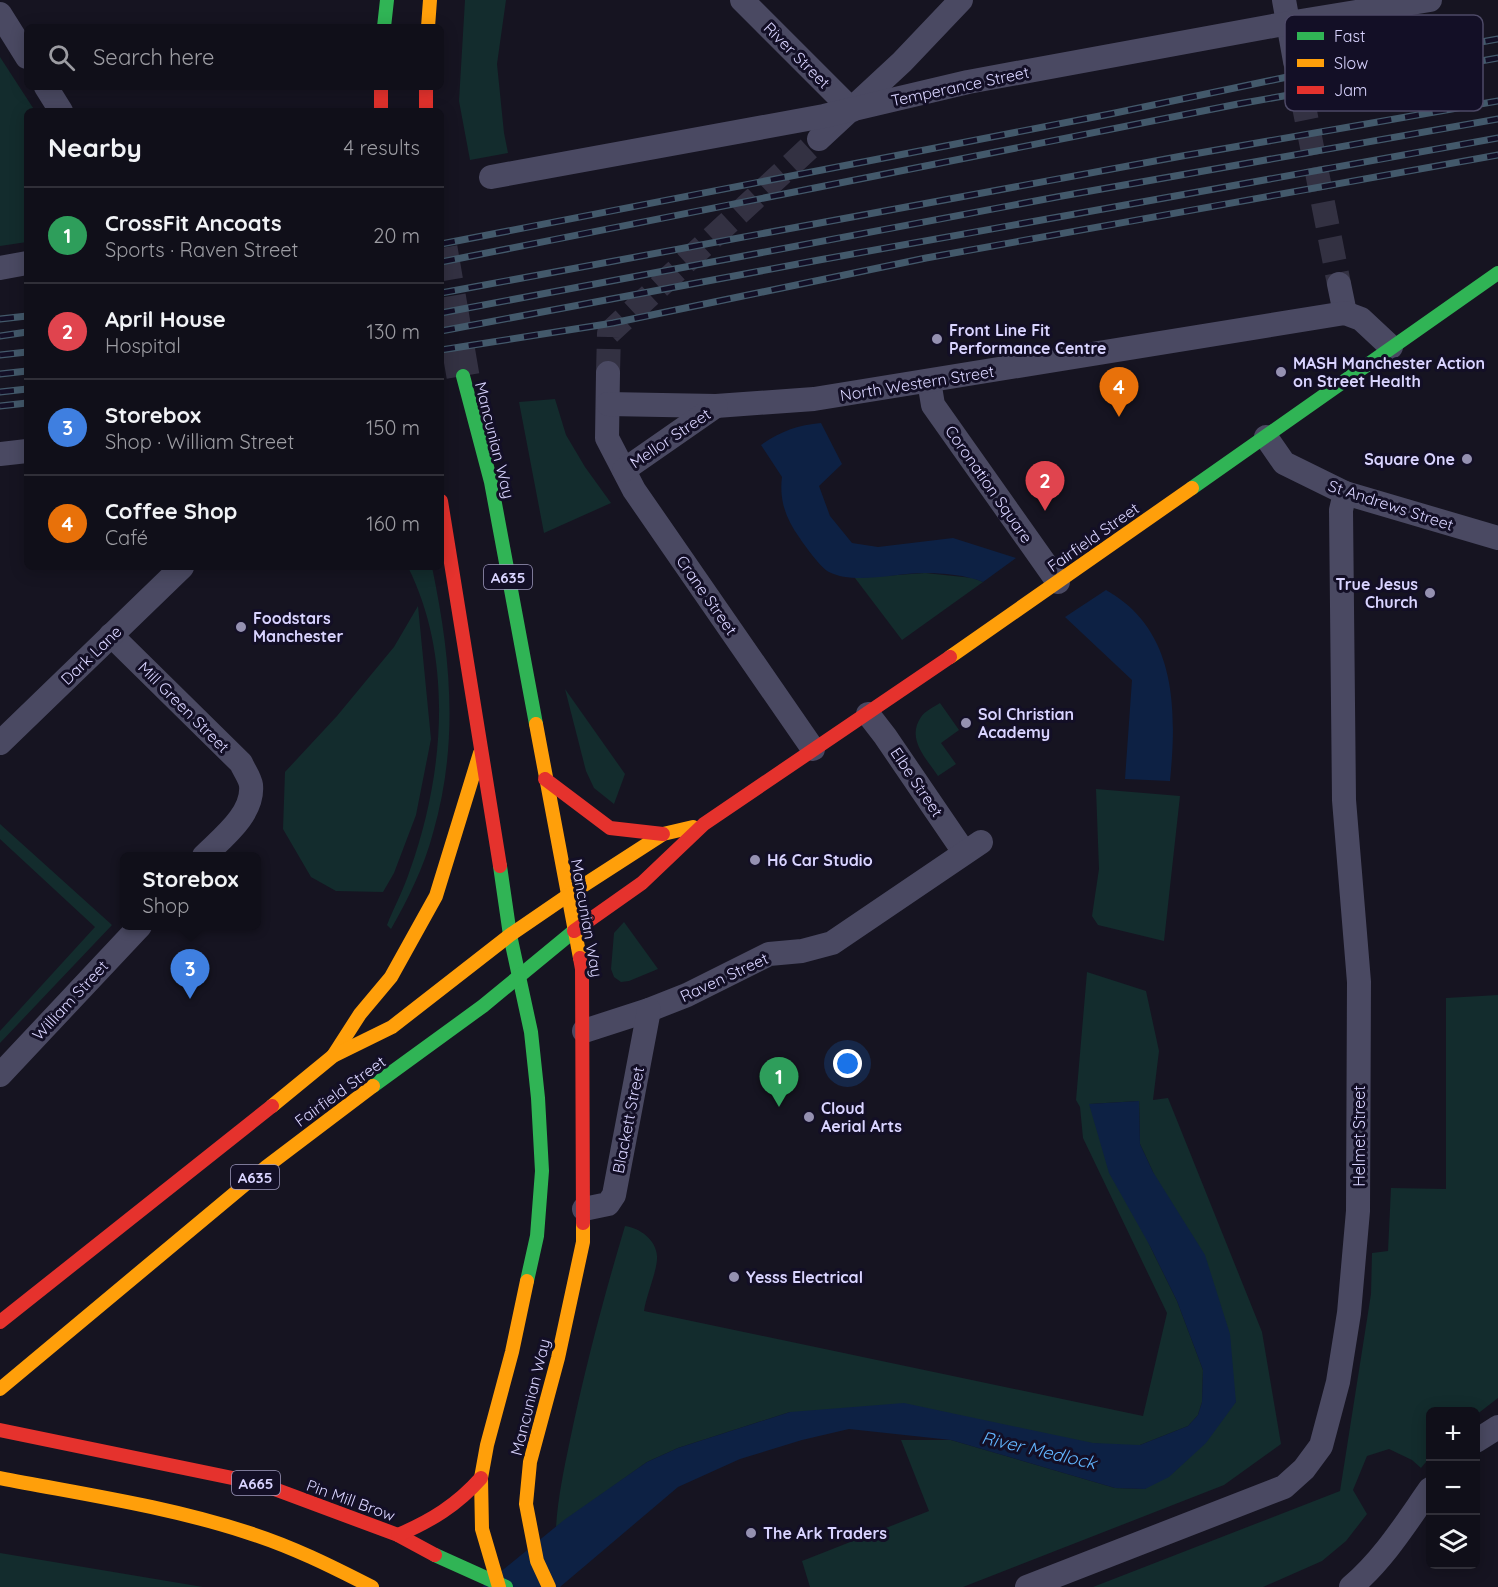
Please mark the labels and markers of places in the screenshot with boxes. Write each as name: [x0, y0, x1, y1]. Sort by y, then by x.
place label: Front Line Fit Performance Centre: [949, 320, 1106, 358]
marker: Front Line Fit Performance Centre: [930, 332, 944, 346]
place label: MASH Manchester Action on Street Health: [1293, 353, 1485, 391]
marker: MASH Manchester Action on Street Health: [1274, 365, 1288, 379]
pin: 4: [1100, 368, 1138, 417]
place label: Square One: [1364, 449, 1455, 469]
marker: Square One: [1460, 452, 1474, 466]
pin: 2: [1026, 462, 1064, 511]
place label: True Jesus Church: [1336, 574, 1418, 612]
marker: True Jesus Church: [1423, 586, 1437, 600]
place label: Foodstars Manchester: [253, 608, 343, 646]
marker: Foodstars Manchester: [234, 620, 248, 634]
place label: Sol Christian Academy: [978, 704, 1074, 742]
marker: Sol Christian Academy: [959, 716, 973, 730]
place label: H6 Car Studio: [767, 850, 873, 870]
marker: H6 Car Studio: [748, 853, 762, 867]
pin: 3: [170, 950, 210, 999]
pin: 1: [760, 1058, 798, 1107]
place label: Cloud Aerial Arts: [821, 1098, 902, 1136]
marker: Cloud Aerial Arts: [802, 1110, 816, 1124]
place label: Yesss Electrical: [746, 1267, 863, 1287]
marker: Yesss Electrical: [727, 1270, 741, 1284]
place label: The Ark Traders: [763, 1523, 887, 1543]
marker: The Ark Traders: [744, 1526, 758, 1540]

